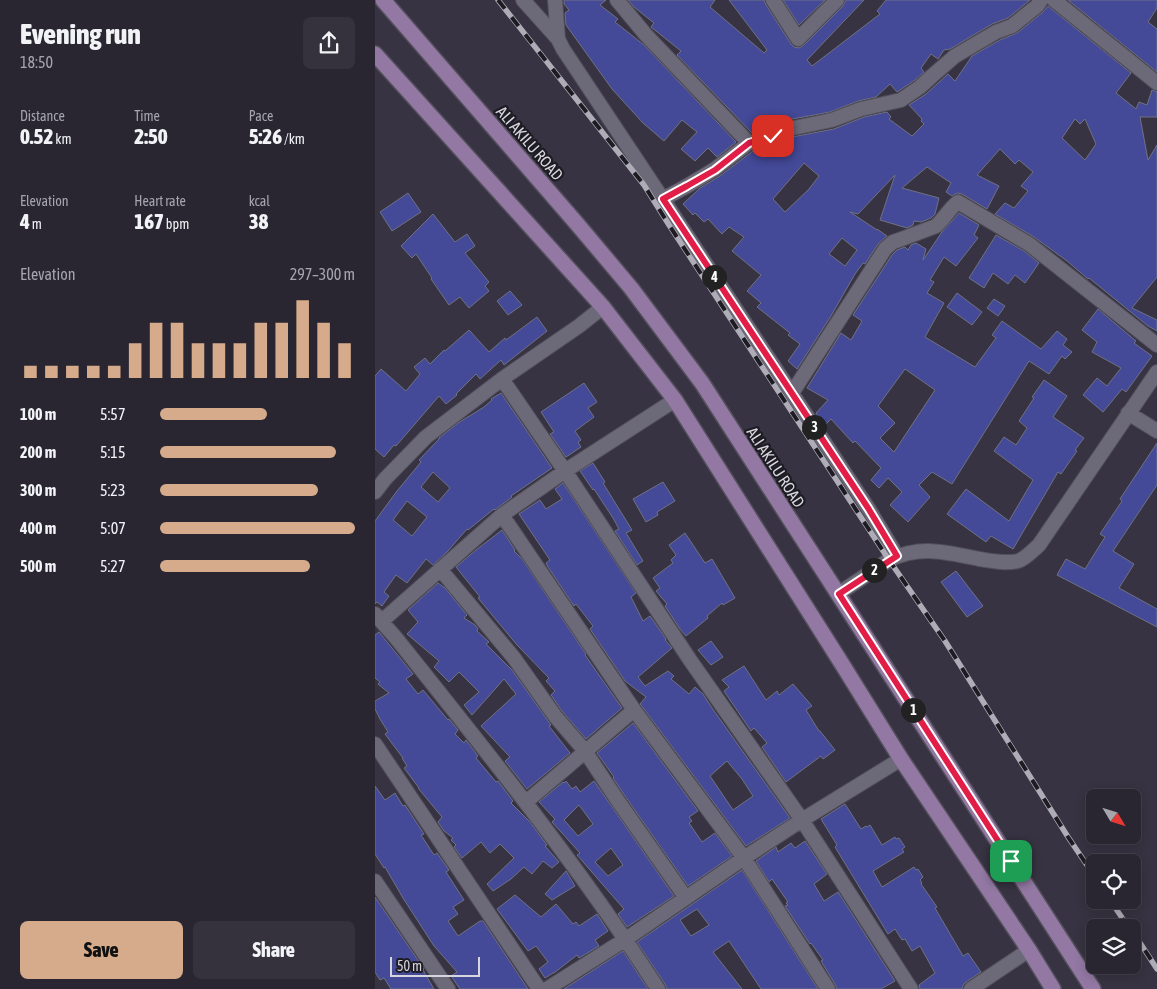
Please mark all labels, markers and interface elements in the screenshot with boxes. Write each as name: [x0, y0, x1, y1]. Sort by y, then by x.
button: share: [303, 17, 355, 69]
text: Evening run: [20, 18, 141, 50]
text: 18:50: [20, 53, 53, 71]
street label: ALI AKILU ROAD: [493, 102, 567, 184]
text: Distance: [20, 108, 65, 124]
text: Time: [134, 108, 160, 124]
text: Pace: [249, 108, 273, 124]
pin: [752, 115, 794, 157]
icon: check: [759, 122, 787, 150]
text: 0.52: [20, 124, 53, 148]
text: 2:50: [134, 124, 168, 148]
text: 5:26: [249, 124, 282, 148]
text: km: [53, 131, 72, 147]
text: /km: [282, 131, 305, 147]
text: Elevation: [20, 193, 69, 209]
text: Heart rate: [134, 193, 186, 209]
text: kcal: [249, 193, 270, 209]
text: 4: [20, 209, 30, 233]
text: 167: [134, 209, 164, 233]
text: 38: [249, 209, 268, 233]
text: m: [30, 216, 42, 232]
text: bpm: [164, 216, 189, 232]
pin: 4: [701, 264, 727, 290]
text: Elevation: [20, 265, 75, 283]
text: 297–300 m: [290, 265, 355, 283]
text: 4: [711, 269, 718, 285]
text: 100 m: [20, 405, 56, 423]
text: 5:57: [100, 405, 125, 423]
pin: 3: [801, 414, 827, 440]
text: 3: [811, 419, 818, 435]
street label: ALI AKILU ROAD: [743, 424, 809, 510]
text: 200 m: [20, 443, 56, 461]
text: 5:15: [100, 443, 125, 461]
text: 300 m: [20, 481, 56, 499]
text: 5:23: [100, 481, 125, 499]
text: 400 m: [20, 519, 56, 537]
text: 5:07: [100, 519, 126, 537]
text: 500 m: [20, 557, 56, 575]
text: 5:27: [100, 557, 125, 575]
pin: 2: [861, 558, 887, 582]
text: 2: [871, 562, 878, 578]
pin: 1: [901, 698, 925, 722]
text: 1: [910, 702, 917, 718]
north arrow: [1086, 789, 1141, 844]
map controls: [1086, 789, 1141, 974]
pin: [990, 840, 1032, 882]
icon: arrive: [997, 847, 1025, 875]
button: locate: [1086, 854, 1141, 909]
button: layers: [1086, 919, 1141, 974]
button: Save: [20, 921, 183, 979]
button: Share: [193, 921, 355, 979]
scale bar: [390, 954, 480, 977]
text: 50 m: [397, 958, 422, 974]

